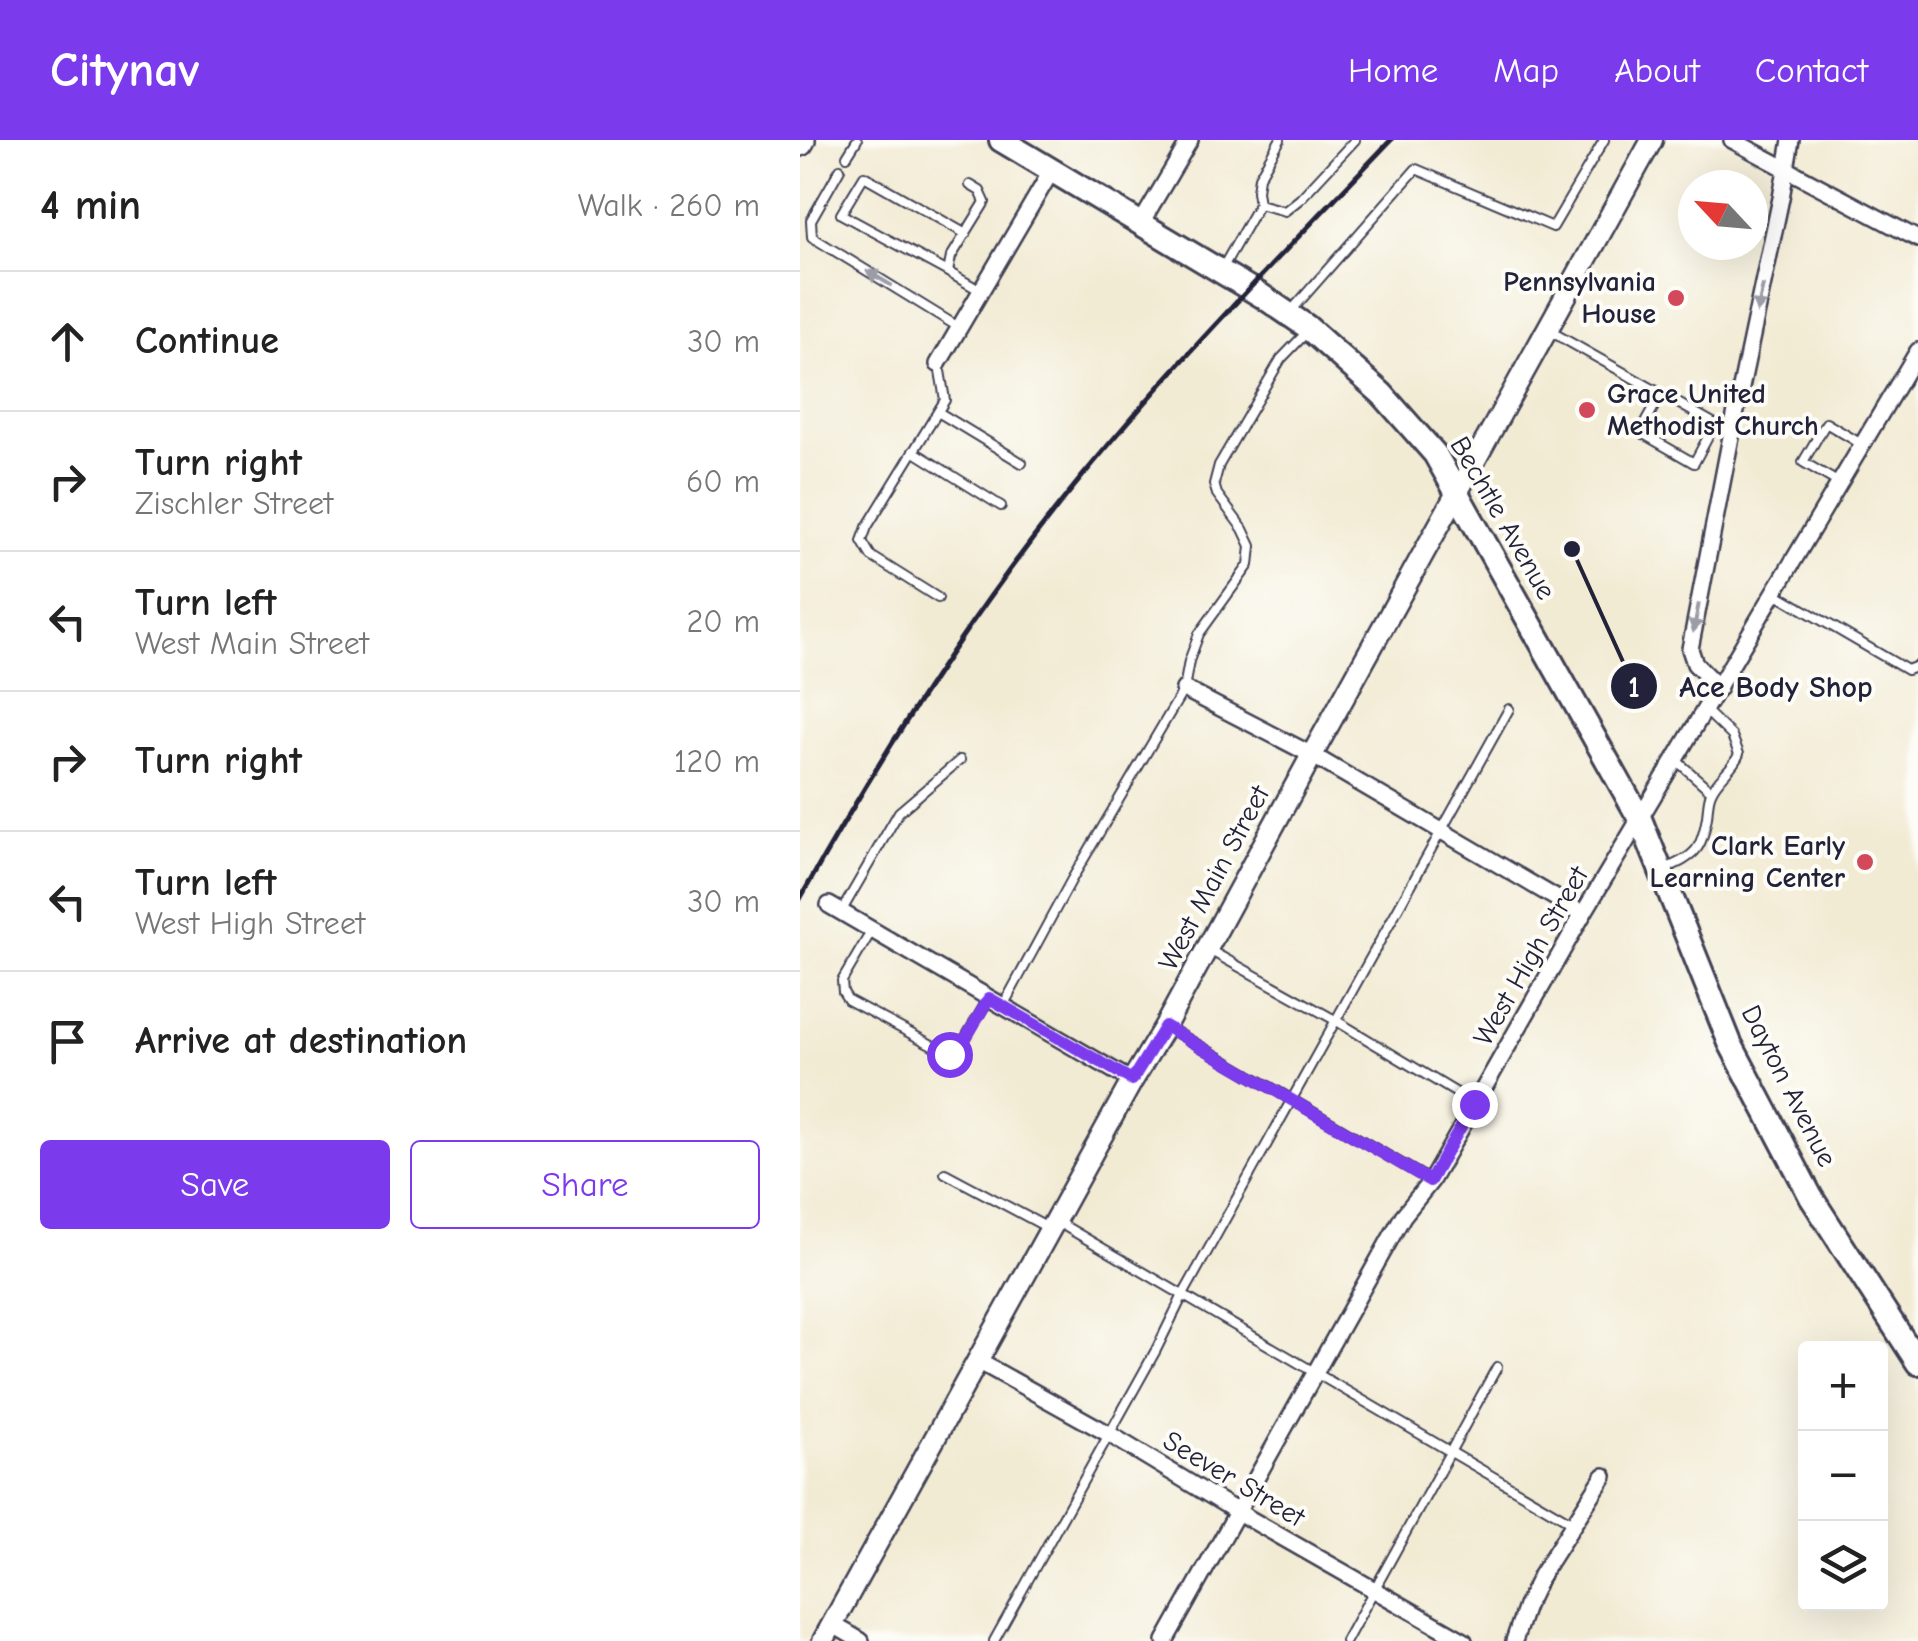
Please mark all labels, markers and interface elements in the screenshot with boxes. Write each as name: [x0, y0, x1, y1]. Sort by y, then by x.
text: Citynav: [50, 43, 199, 98]
text: Home: [1348, 50, 1438, 91]
text: Map: [1493, 50, 1559, 91]
text: About: [1614, 50, 1700, 91]
text: Contact: [1755, 50, 1868, 91]
north arrow: [1678, 170, 1768, 260]
text: 4 min: [40, 181, 141, 230]
text: Walk · 260 m: [578, 187, 760, 224]
place label: Pennsylvania House: [1503, 266, 1656, 330]
one-way arrow: [865, 270, 893, 287]
one-way arrow: [1751, 284, 1767, 315]
marker: Pennsylvania House: [1665, 287, 1687, 309]
icon: ahead: [40, 314, 95, 369]
text: Continue: [135, 319, 279, 363]
text: 30 m: [687, 323, 760, 360]
place label: Grace United Methodist Church: [1607, 378, 1819, 442]
marker: Grace United Methodist Church: [1576, 399, 1598, 421]
street label: Bechtle Avenue: [1443, 431, 1563, 605]
text: Turn right: [135, 441, 302, 485]
icon: right: [40, 454, 95, 509]
text: 60 m: [686, 463, 760, 500]
text: Zischler Street: [135, 485, 333, 522]
text: Turn left: [135, 581, 276, 625]
icon: left: [40, 594, 95, 649]
one-way arrow: [1688, 602, 1704, 633]
text: 20 m: [687, 603, 760, 640]
text: West Main Street: [135, 625, 369, 662]
callout: Ace Body Shop: [1609, 656, 1892, 716]
text: 1: [1628, 670, 1640, 705]
text: Ace Body Shop: [1679, 670, 1873, 705]
icon: right: [40, 734, 95, 789]
text: Turn right: [135, 739, 302, 783]
text: 120 m: [674, 743, 760, 780]
street label: West Main Street: [1152, 779, 1277, 976]
place label: Clark Early Learning Center: [1650, 830, 1846, 894]
marker: Clark Early Learning Center: [1854, 851, 1876, 873]
street label: West High Street: [1467, 860, 1596, 1051]
text: Turn left: [135, 861, 276, 905]
icon: left: [40, 874, 95, 929]
text: 30 m: [687, 883, 760, 920]
text: West High Street: [135, 905, 365, 942]
street label: Dayton Avenue: [1735, 1000, 1843, 1172]
icon: arrive: [40, 1014, 95, 1069]
text: Arrive at destination: [135, 1019, 467, 1063]
route start: [927, 1032, 973, 1078]
route end: [1452, 1082, 1498, 1128]
button: Save: [40, 1140, 390, 1229]
button: Share: [410, 1140, 760, 1229]
map controls: [1798, 1341, 1888, 1611]
button: +: [1798, 1341, 1888, 1431]
street label: Seever Street: [1158, 1424, 1311, 1534]
button: −: [1798, 1431, 1888, 1521]
button: layers: [1798, 1521, 1888, 1611]

